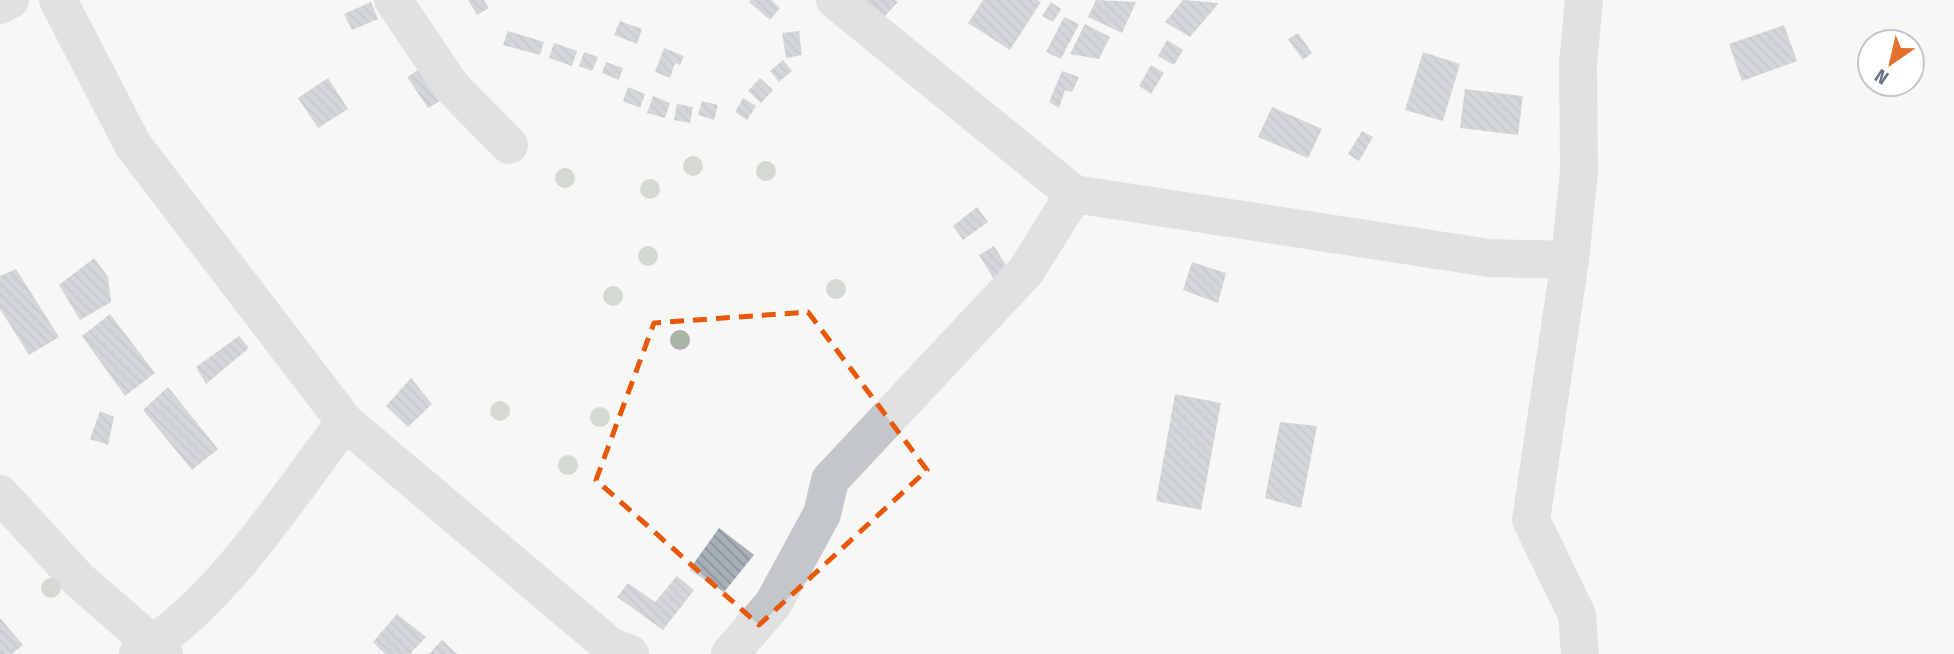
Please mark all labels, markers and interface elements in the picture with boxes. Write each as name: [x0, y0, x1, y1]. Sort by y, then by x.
north arrow: [1856, 28, 1926, 98]
text: N: [1871, 64, 1893, 89]

